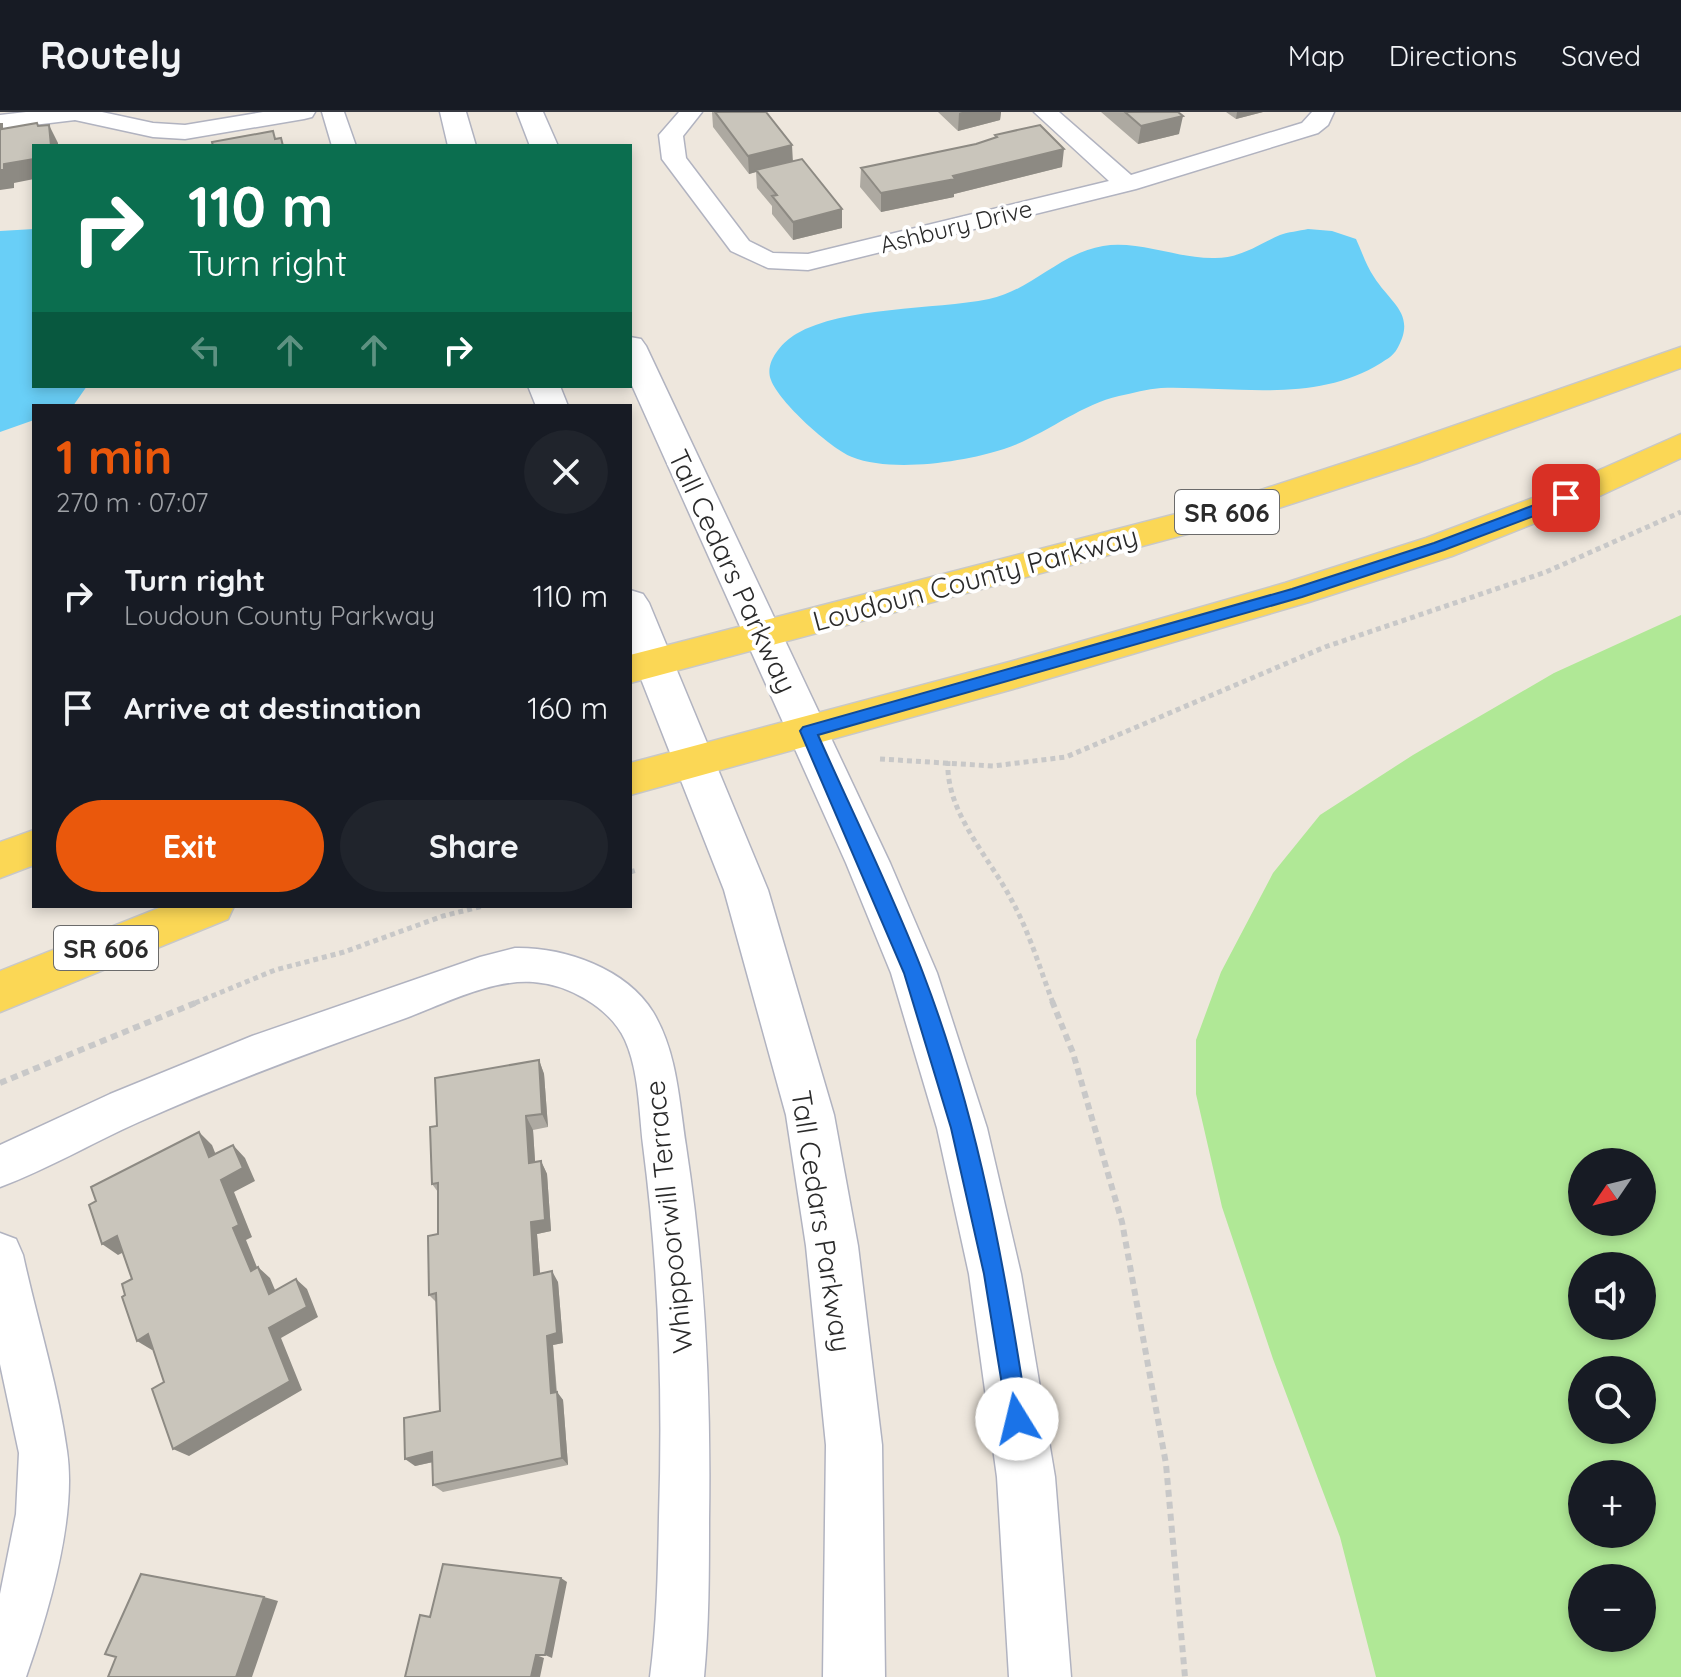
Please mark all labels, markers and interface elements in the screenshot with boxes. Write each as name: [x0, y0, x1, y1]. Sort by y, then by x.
text: Routely: [40, 31, 182, 79]
text: Map: [1288, 38, 1345, 73]
text: Directions: [1389, 38, 1517, 73]
text: Saved: [1561, 38, 1641, 73]
text: 110 m: [188, 171, 333, 241]
icon: right: [56, 176, 160, 280]
street label: Ashbury Drive: [877, 193, 1035, 259]
text: Turn right: [188, 240, 347, 285]
icon: left: [184, 328, 228, 372]
icon: ahead: [268, 328, 312, 372]
icon: ahead: [352, 328, 396, 372]
icon: right: [436, 328, 480, 372]
text: 1 min: [56, 426, 172, 486]
button: close: [524, 430, 608, 514]
street label: Tall Cedars Parkway: [661, 444, 805, 698]
pin: [1532, 464, 1600, 532]
icon: arrive: [1544, 476, 1588, 520]
text: 270 m · 07:07: [56, 486, 208, 519]
road number: SR 606: [1175, 490, 1279, 534]
street label: Loudoun County Parkway: [809, 518, 1141, 638]
text: Turn right: [124, 561, 265, 599]
icon: right: [56, 574, 100, 618]
text: 110 m: [532, 577, 608, 615]
text: Loudoun County Parkway: [124, 599, 435, 632]
icon: arrive: [56, 686, 100, 730]
text: Arrive at destination: [124, 689, 422, 727]
text: 160 m: [527, 689, 608, 727]
button: Exit: [56, 800, 324, 892]
button: Share: [340, 800, 608, 892]
road number: SR 606: [54, 926, 158, 970]
street label: Whippoorwill Terrace: [636, 1079, 700, 1355]
street label: Tall Cedars Parkway: [784, 1088, 860, 1354]
north arrow: [1568, 1148, 1656, 1236]
map controls: [1568, 1148, 1656, 1652]
button: sound: [1568, 1252, 1656, 1340]
button: search: [1568, 1356, 1656, 1444]
position arrow: [975, 1377, 1059, 1461]
button: +: [1568, 1460, 1656, 1548]
button: −: [1568, 1564, 1656, 1652]

